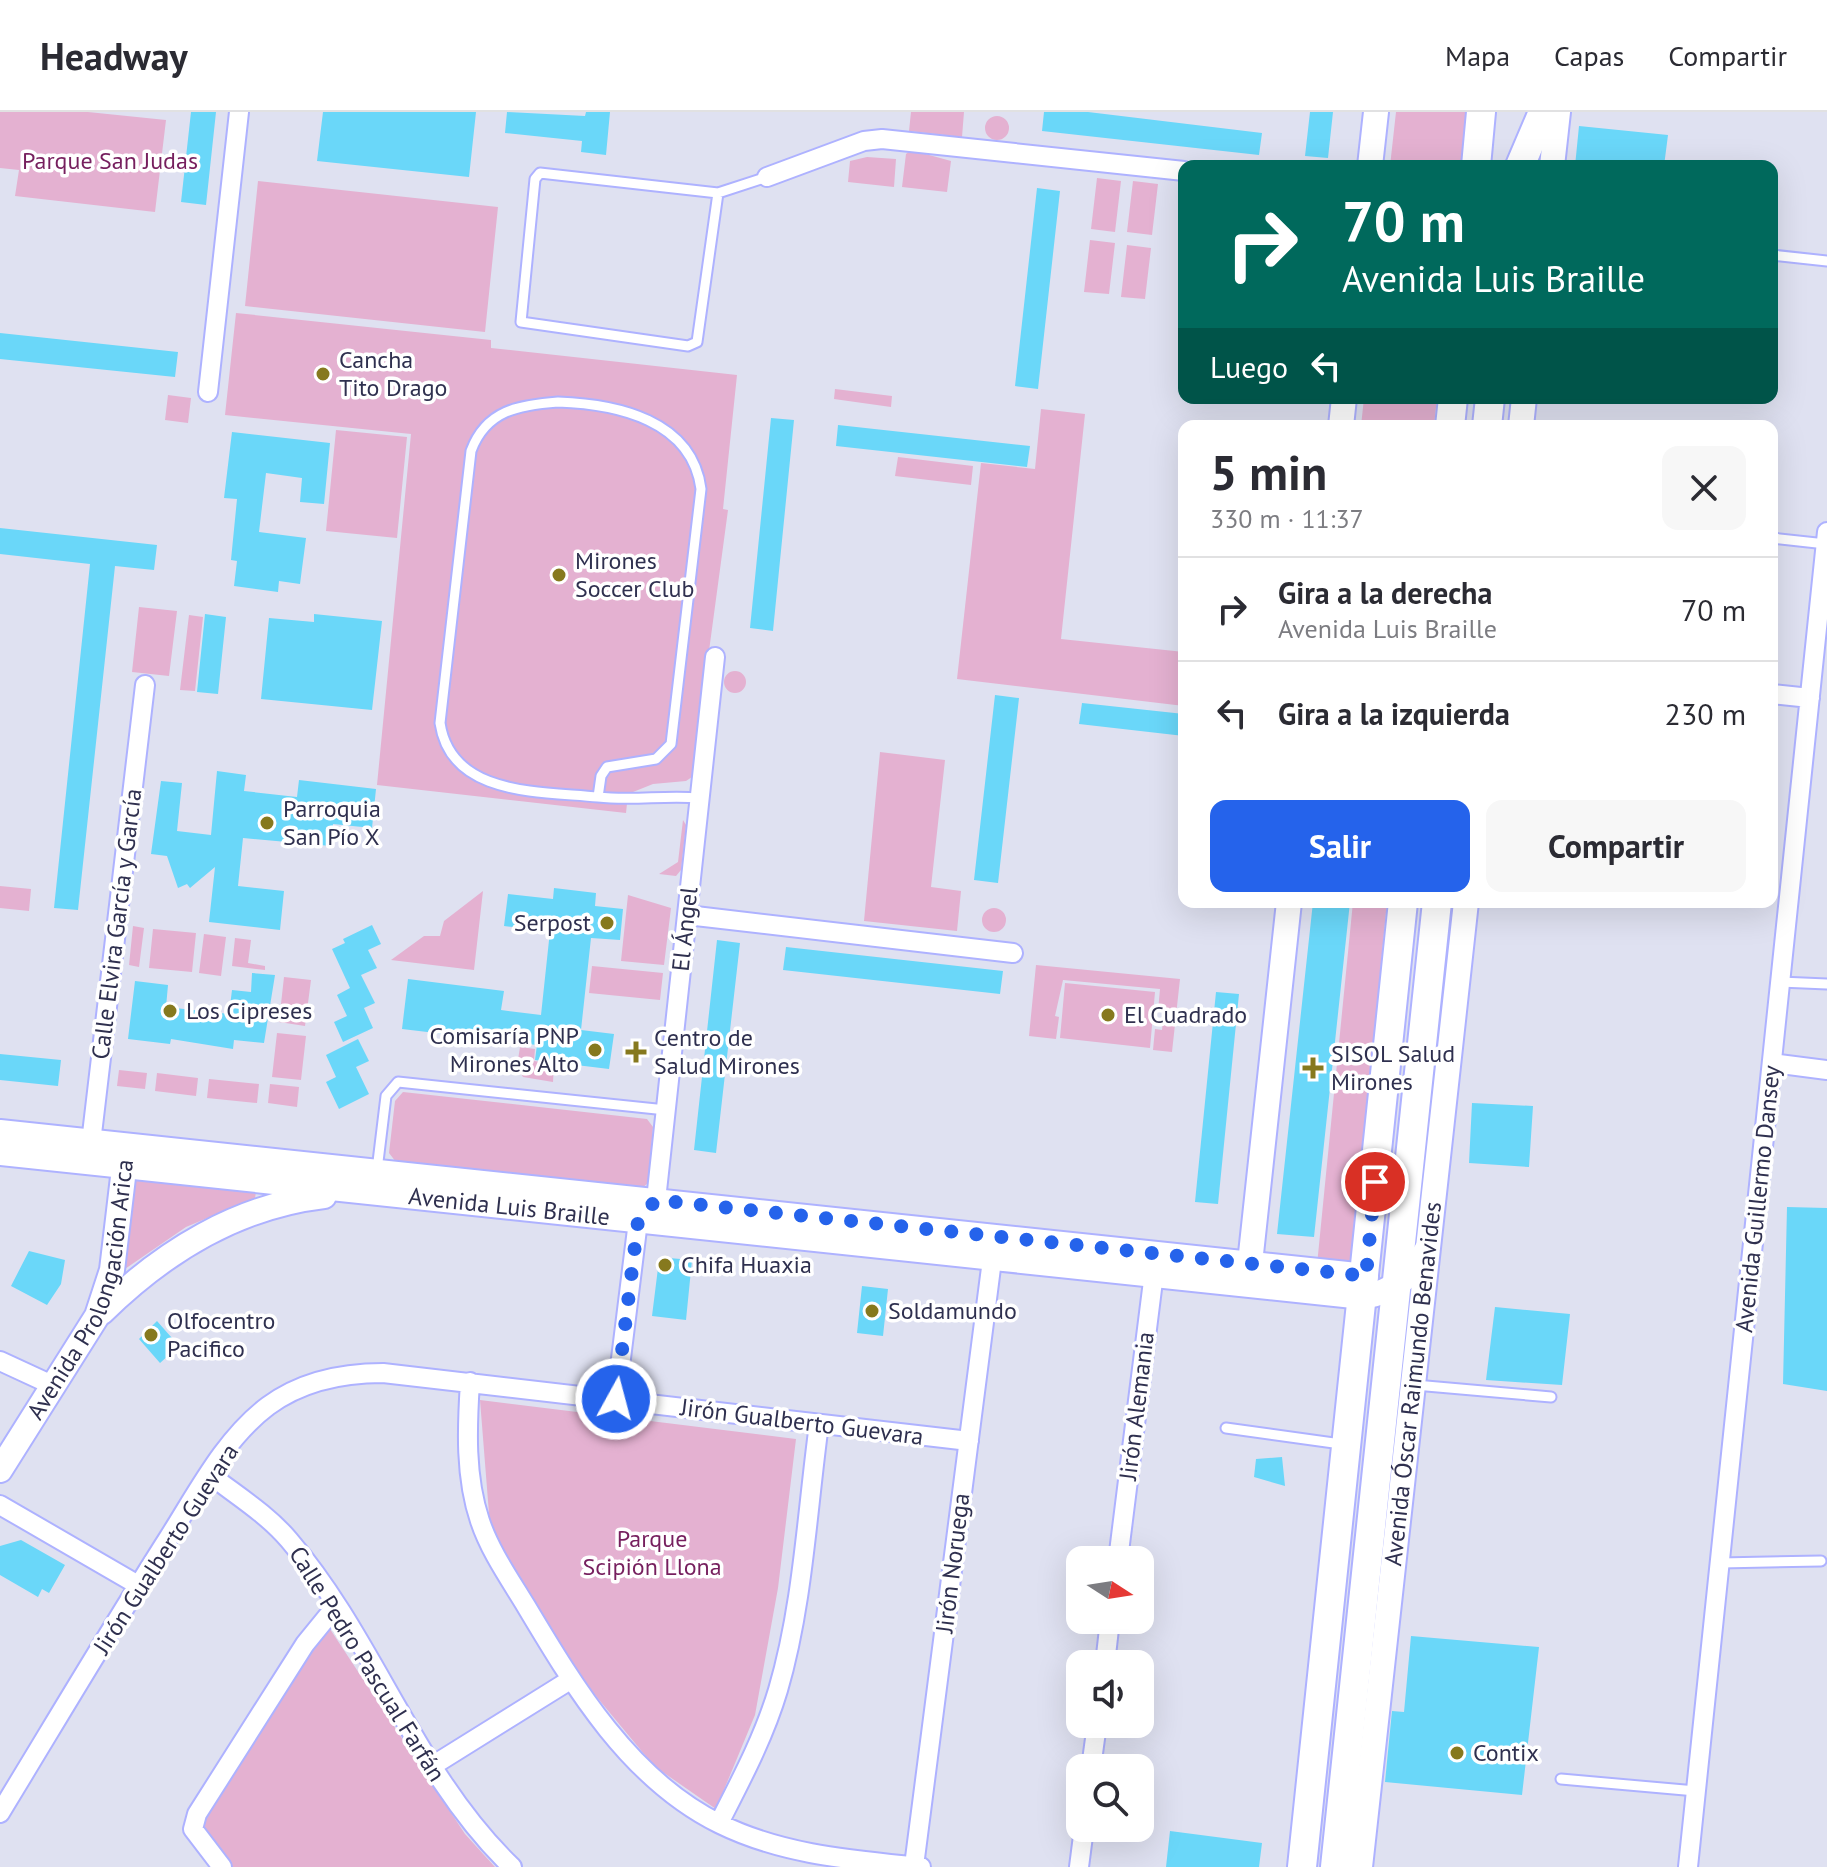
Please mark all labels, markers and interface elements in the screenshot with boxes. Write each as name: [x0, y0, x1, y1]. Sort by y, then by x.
text: Headway: [40, 31, 188, 80]
text: Mapa: [1445, 37, 1510, 74]
text: Capas: [1554, 37, 1624, 74]
text: Compartir: [1668, 37, 1787, 74]
park label: Parque San Judas: [22, 145, 198, 176]
text: 70 m: [1342, 185, 1465, 257]
icon: right: [1210, 192, 1314, 296]
text: Avenida Luis Braille: [1342, 255, 1645, 302]
place label: Cancha Tito Drago: [339, 344, 447, 403]
icon: left: [1304, 344, 1348, 388]
text: Luego: [1210, 347, 1288, 386]
marker: Cancha Tito Drago: [314, 365, 332, 383]
text: 5 min: [1210, 441, 1327, 503]
button: close: [1662, 446, 1746, 530]
text: 330 m · 11:37: [1210, 502, 1364, 535]
place label: Mirones Soccer Club: [575, 545, 695, 604]
marker: Mirones Soccer Club: [550, 566, 568, 584]
text: Gira a la derecha: [1278, 573, 1492, 612]
icon: right: [1210, 587, 1254, 631]
text: 70 m: [1681, 590, 1746, 629]
text: Avenida Luis Braille: [1278, 612, 1497, 645]
icon: left: [1210, 691, 1254, 735]
text: Gira a la izquierda: [1278, 694, 1510, 733]
text: 230 m: [1665, 694, 1746, 733]
street label: Calle Elvira García y García: [84, 787, 149, 1061]
place label: Parroquia San Pío X: [283, 793, 381, 852]
button: Salir: [1210, 800, 1470, 892]
button: Compartir: [1486, 800, 1746, 892]
marker: Parroquia San Pío X: [258, 814, 276, 832]
street label: El Ángel: [665, 885, 704, 973]
place label: Serpost: [514, 907, 591, 938]
marker: Serpost: [598, 914, 616, 932]
place label: Los Cipreses: [186, 995, 312, 1026]
place label: El Cuadrado: [1124, 999, 1247, 1030]
marker: Los Cipreses: [161, 1002, 179, 1020]
marker: El Cuadrado: [1099, 1006, 1117, 1024]
place label: Comisaría PNP Mirones Alto: [429, 1020, 579, 1079]
place label: Centro de Salud Mirones: [654, 1022, 800, 1081]
place label: SISOL Salud Mirones: [1331, 1038, 1455, 1097]
marker: Comisaría PNP Mirones Alto: [586, 1041, 604, 1059]
marker: Centro de Salud Mirones: [625, 1041, 647, 1063]
marker: SISOL Salud Mirones: [1302, 1057, 1324, 1079]
street label: Avenida Guillermo Dansey: [1728, 1064, 1787, 1334]
pin: [1341, 1148, 1409, 1216]
street label: Avenida Prolongación Arica: [20, 1158, 140, 1425]
icon: arrive: [1353, 1160, 1397, 1204]
street label: Avenida Luis Braille: [407, 1180, 611, 1232]
street label: Avenida Óscar Raimundo Benavides: [1377, 1200, 1448, 1568]
place label: Chifa Huaxia: [681, 1249, 812, 1280]
marker: Chifa Huaxia: [656, 1256, 674, 1274]
place label: Soldamundo: [888, 1295, 1017, 1326]
marker: Soldamundo: [863, 1302, 881, 1320]
place label: Olfocentro Pacifico: [167, 1305, 275, 1364]
marker: Olfocentro Pacifico: [142, 1326, 160, 1344]
street label: Jirón Alemania: [1112, 1330, 1161, 1483]
position arrow: [574, 1357, 658, 1441]
street label: Jirón Gualberto Guevara: [678, 1391, 925, 1452]
street label: Jirón Gualberto Guevara: [85, 1438, 245, 1661]
street label: Jirón Noruega: [928, 1491, 976, 1636]
park label: Parque Scipión Llona: [582, 1523, 722, 1582]
street label: Calle Pedro Pascual Farfán: [282, 1540, 453, 1787]
north arrow: [1066, 1546, 1154, 1634]
map controls: [1066, 1546, 1154, 1842]
button: sound: [1066, 1650, 1154, 1738]
place label: Contix: [1473, 1737, 1539, 1768]
marker: Contix: [1448, 1744, 1466, 1762]
button: search: [1066, 1754, 1154, 1842]

